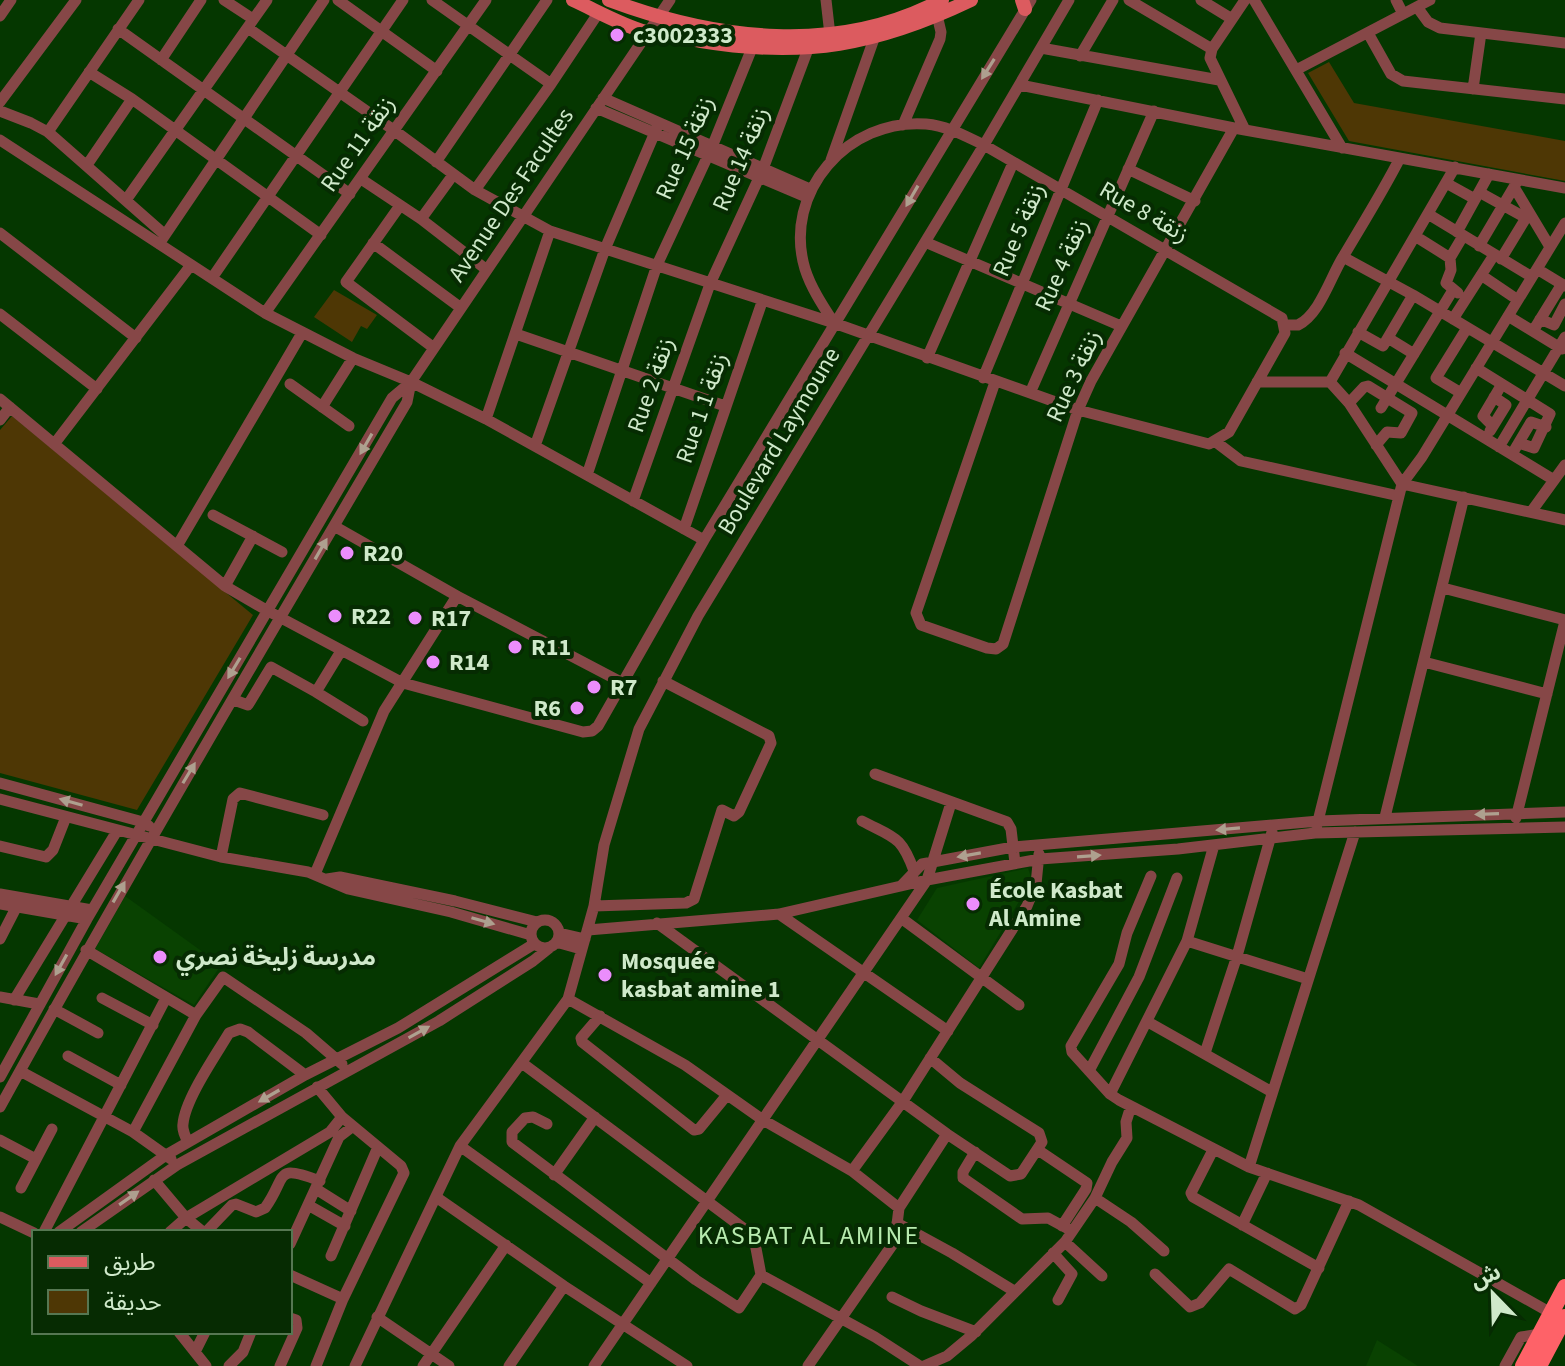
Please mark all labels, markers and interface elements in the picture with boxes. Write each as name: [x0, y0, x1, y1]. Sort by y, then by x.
place label: c3002333: [633, 18, 733, 53]
marker: c3002333: [608, 26, 626, 44]
one-way arrow: [981, 58, 995, 80]
street label: Rue 11 زنقة: [312, 89, 404, 199]
street label: Rue 15 زنقة: [647, 91, 723, 205]
street label: Avenue Des Facultes: [440, 101, 582, 289]
street label: Rue 14 زنقة: [703, 101, 779, 217]
street label: Rue 8 زنقة: [1093, 172, 1195, 252]
street label: Rue 5 زنقة: [984, 178, 1054, 282]
one-way arrow: [905, 185, 919, 208]
street label: Rue 4 زنقة: [1026, 213, 1098, 317]
street label: Rue 3 زنقة: [1037, 324, 1111, 428]
street label: Rue 2 زنقة: [618, 333, 684, 437]
street label: Boulevard Laymoune: [709, 341, 849, 541]
street label: Rue 1 زنقة 1: [667, 348, 737, 468]
one-way arrow: [359, 433, 373, 455]
place label: R20: [363, 536, 403, 571]
one-way arrow: [314, 538, 328, 560]
marker: R20: [338, 544, 356, 562]
place label: R22: [351, 599, 391, 634]
place label: R17: [431, 601, 471, 636]
marker: R22: [326, 607, 344, 625]
marker: R17: [406, 609, 424, 627]
place label: R11: [531, 630, 571, 665]
marker: R11: [506, 638, 524, 656]
place label: R14: [449, 645, 489, 680]
marker: R14: [424, 653, 442, 671]
one-way arrow: [227, 657, 241, 679]
place label: R7: [610, 670, 637, 705]
marker: R7: [585, 678, 603, 696]
place label: R6: [534, 691, 561, 726]
marker: R6: [568, 699, 586, 717]
one-way arrow: [182, 762, 196, 784]
one-way arrow: [59, 796, 84, 808]
one-way arrow: [1474, 807, 1499, 820]
one-way arrow: [1215, 822, 1240, 835]
one-way arrow: [1077, 849, 1102, 862]
one-way arrow: [956, 850, 981, 862]
place label: École Kasbat Al Amine: [988, 873, 1123, 936]
one-way arrow: [112, 881, 126, 903]
marker: École Kasbat Al Amine: [964, 895, 982, 913]
one-way arrow: [471, 915, 495, 928]
place label: مدرسة زليخة نصري: [176, 940, 376, 976]
place label: Mosquée kasbat amine 1: [621, 944, 780, 1007]
marker: مدرسة زليخة نصري: [151, 948, 169, 966]
one-way arrow: [54, 954, 67, 977]
marker: Mosquée kasbat amine 1: [596, 966, 614, 984]
one-way arrow: [407, 1025, 430, 1039]
one-way arrow: [258, 1089, 280, 1103]
one-way arrow: [118, 1191, 139, 1206]
district label: KASBAT AL AMINE: [698, 1217, 920, 1254]
legend: [32, 1230, 292, 1334]
text: طريق: [104, 1245, 156, 1280]
north arrow: [1453, 1254, 1533, 1334]
text: ش: [1465, 1256, 1506, 1297]
text: حديقة: [104, 1285, 162, 1320]

